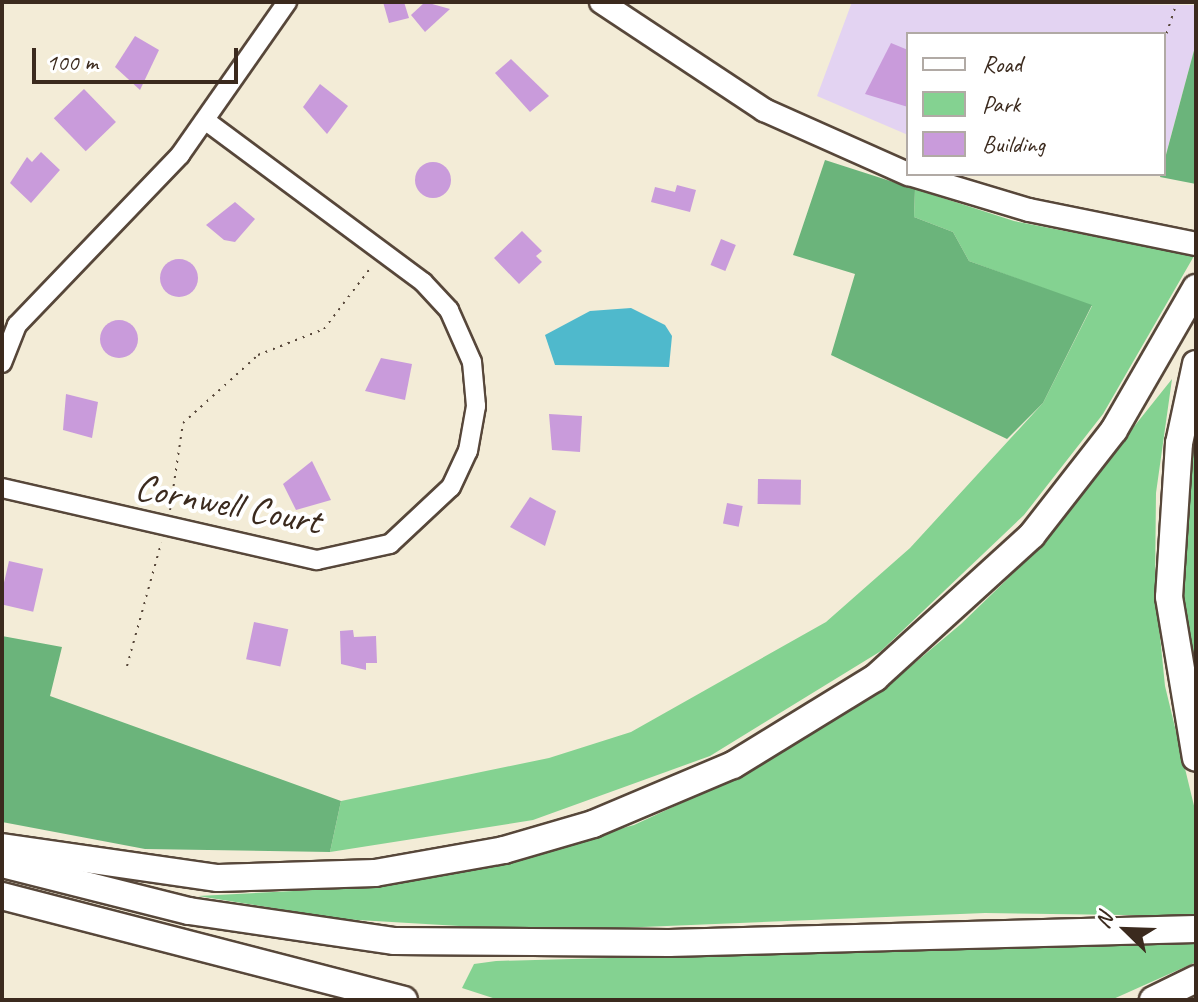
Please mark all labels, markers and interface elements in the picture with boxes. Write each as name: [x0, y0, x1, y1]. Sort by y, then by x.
scale bar: [36, 32, 242, 82]
legend: [906, 32, 1166, 176]
text: 100 m: [46, 47, 98, 77]
text: Road: [982, 49, 1022, 79]
text: Park: [982, 89, 1020, 119]
text: Building: [982, 129, 1045, 159]
street label: Cornwell Court: [131, 464, 325, 544]
north arrow: [1086, 890, 1166, 970]
text: N: [1088, 909, 1119, 932]

